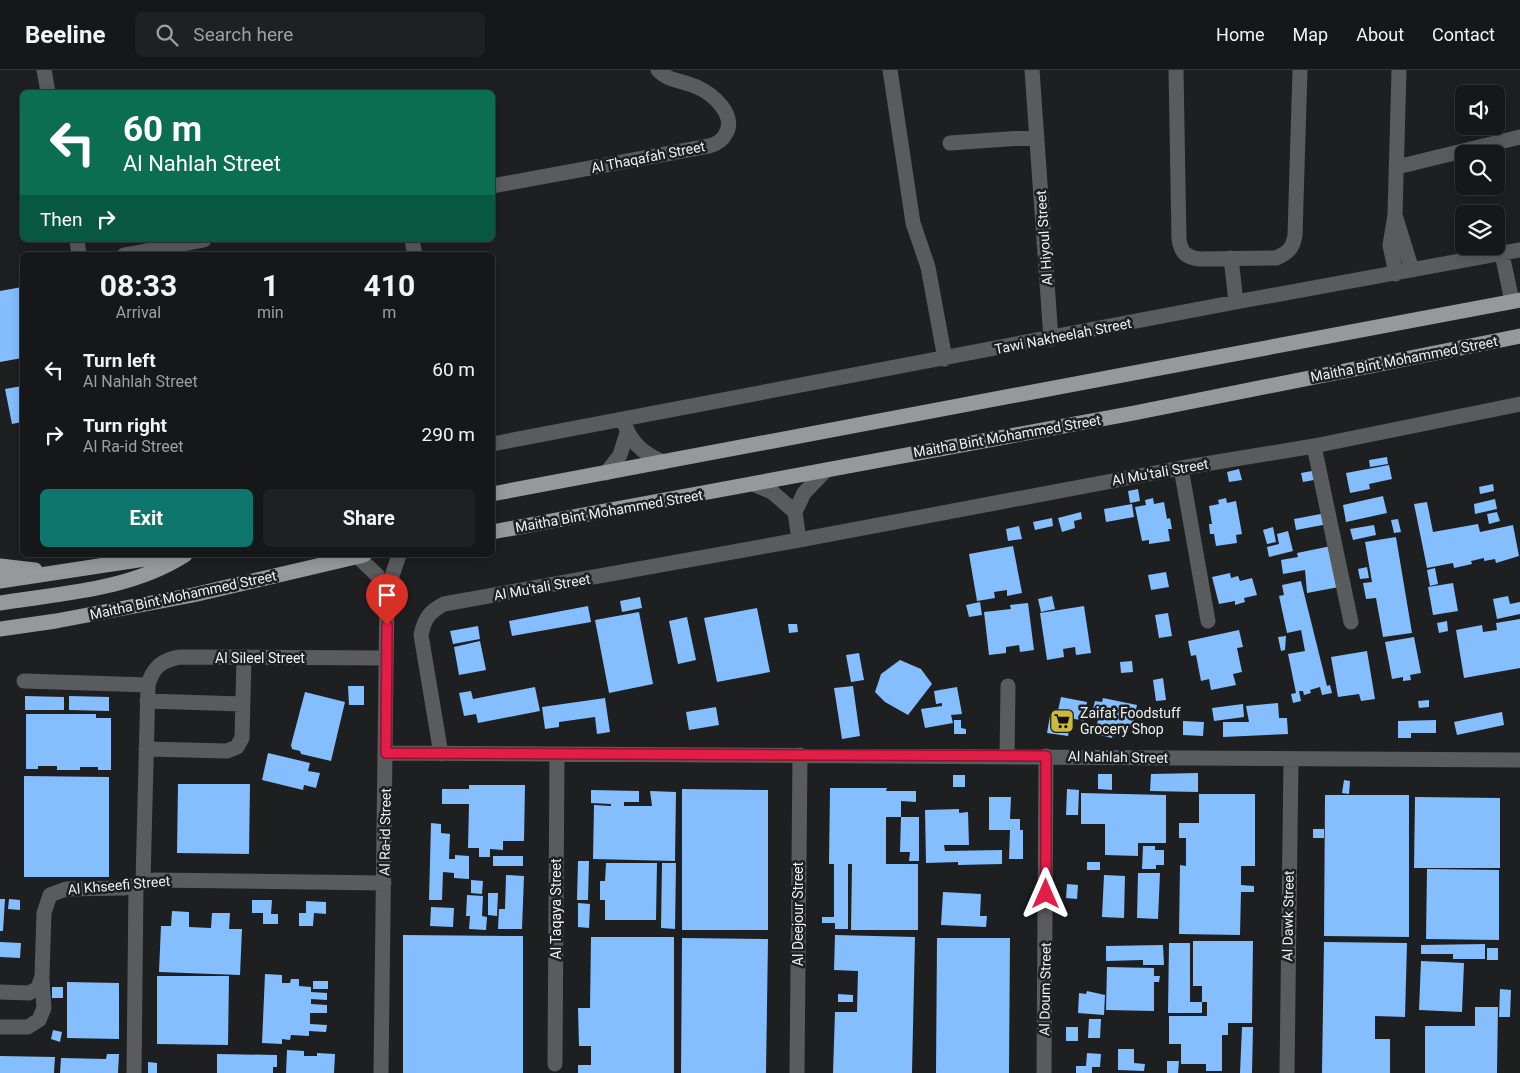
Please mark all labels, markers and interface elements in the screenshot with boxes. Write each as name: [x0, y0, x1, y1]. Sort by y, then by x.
search box: [135, 12, 485, 57]
text: Beeline: [25, 21, 105, 49]
icon: search: [153, 21, 181, 49]
text: Search here: [193, 23, 293, 46]
text: Home: [1216, 24, 1265, 45]
text: Map: [1293, 24, 1328, 45]
text: About: [1356, 24, 1404, 45]
text: Contact: [1432, 24, 1495, 45]
map controls: [1455, 85, 1505, 255]
button: sound: [1455, 85, 1505, 135]
text: 60 m: [123, 109, 202, 150]
icon: left: [40, 110, 105, 175]
street label: Al Thaqafah Street: [590, 138, 707, 176]
button: search: [1455, 145, 1505, 195]
text: Al Nahlah Street: [123, 151, 281, 176]
street label: Al Hiyoul Street: [1033, 189, 1055, 286]
icon: right: [92, 205, 120, 233]
button: layers: [1455, 205, 1505, 255]
text: Then: [40, 208, 82, 231]
text: 08:33: [100, 268, 177, 303]
text: 1: [262, 268, 279, 303]
text: 410: [364, 268, 415, 303]
text: Arrival: [116, 303, 161, 322]
text: min: [257, 303, 284, 322]
text: m: [382, 303, 396, 322]
street label: Tawi Nakheelah Street: [993, 315, 1133, 357]
street label: Maitha Bint Mohammed Street: [1309, 333, 1499, 385]
text: Turn left: [83, 349, 156, 372]
icon: left: [40, 356, 68, 384]
text: 60 m: [432, 358, 475, 381]
text: Al Nahlah Street: [83, 372, 198, 391]
street label: Maitha Bint Mohammed Street: [912, 412, 1103, 460]
text: Turn right: [83, 414, 167, 437]
icon: right: [40, 421, 68, 449]
text: 290 m: [422, 423, 475, 446]
text: Al Ra-id Street: [83, 437, 183, 456]
street label: Al Mu'tali Street: [1110, 456, 1210, 488]
street label: Maitha Bint Mohammed Street: [514, 487, 705, 535]
button: Exit: [40, 489, 253, 547]
button: Share: [263, 489, 475, 547]
street label: Maitha Bint Mohammed Street: [88, 567, 278, 623]
street label: Al Mu'tali Street: [492, 571, 592, 603]
pin: [366, 574, 408, 625]
icon: arrive: [373, 581, 401, 609]
street label: Al Sileel Street: [215, 650, 305, 666]
place label: Zaifat Foodstuff Grocery Shop: [1080, 705, 1181, 737]
supermarket icon: Zaifat Foodstuff Grocery Shop: [1049, 708, 1075, 734]
street label: Al Nahlah Street: [1068, 748, 1169, 766]
street label: Al Ra-id Street: [376, 788, 394, 876]
street label: Al Taqaya Street: [548, 858, 564, 959]
street label: Al Deejour Street: [790, 861, 806, 966]
position arrow: [1019, 867, 1071, 919]
street label: Al Dawk Street: [1279, 870, 1297, 962]
street label: Al Khseefi Street: [67, 873, 171, 897]
street label: Al Doum Street: [1036, 942, 1054, 1036]

